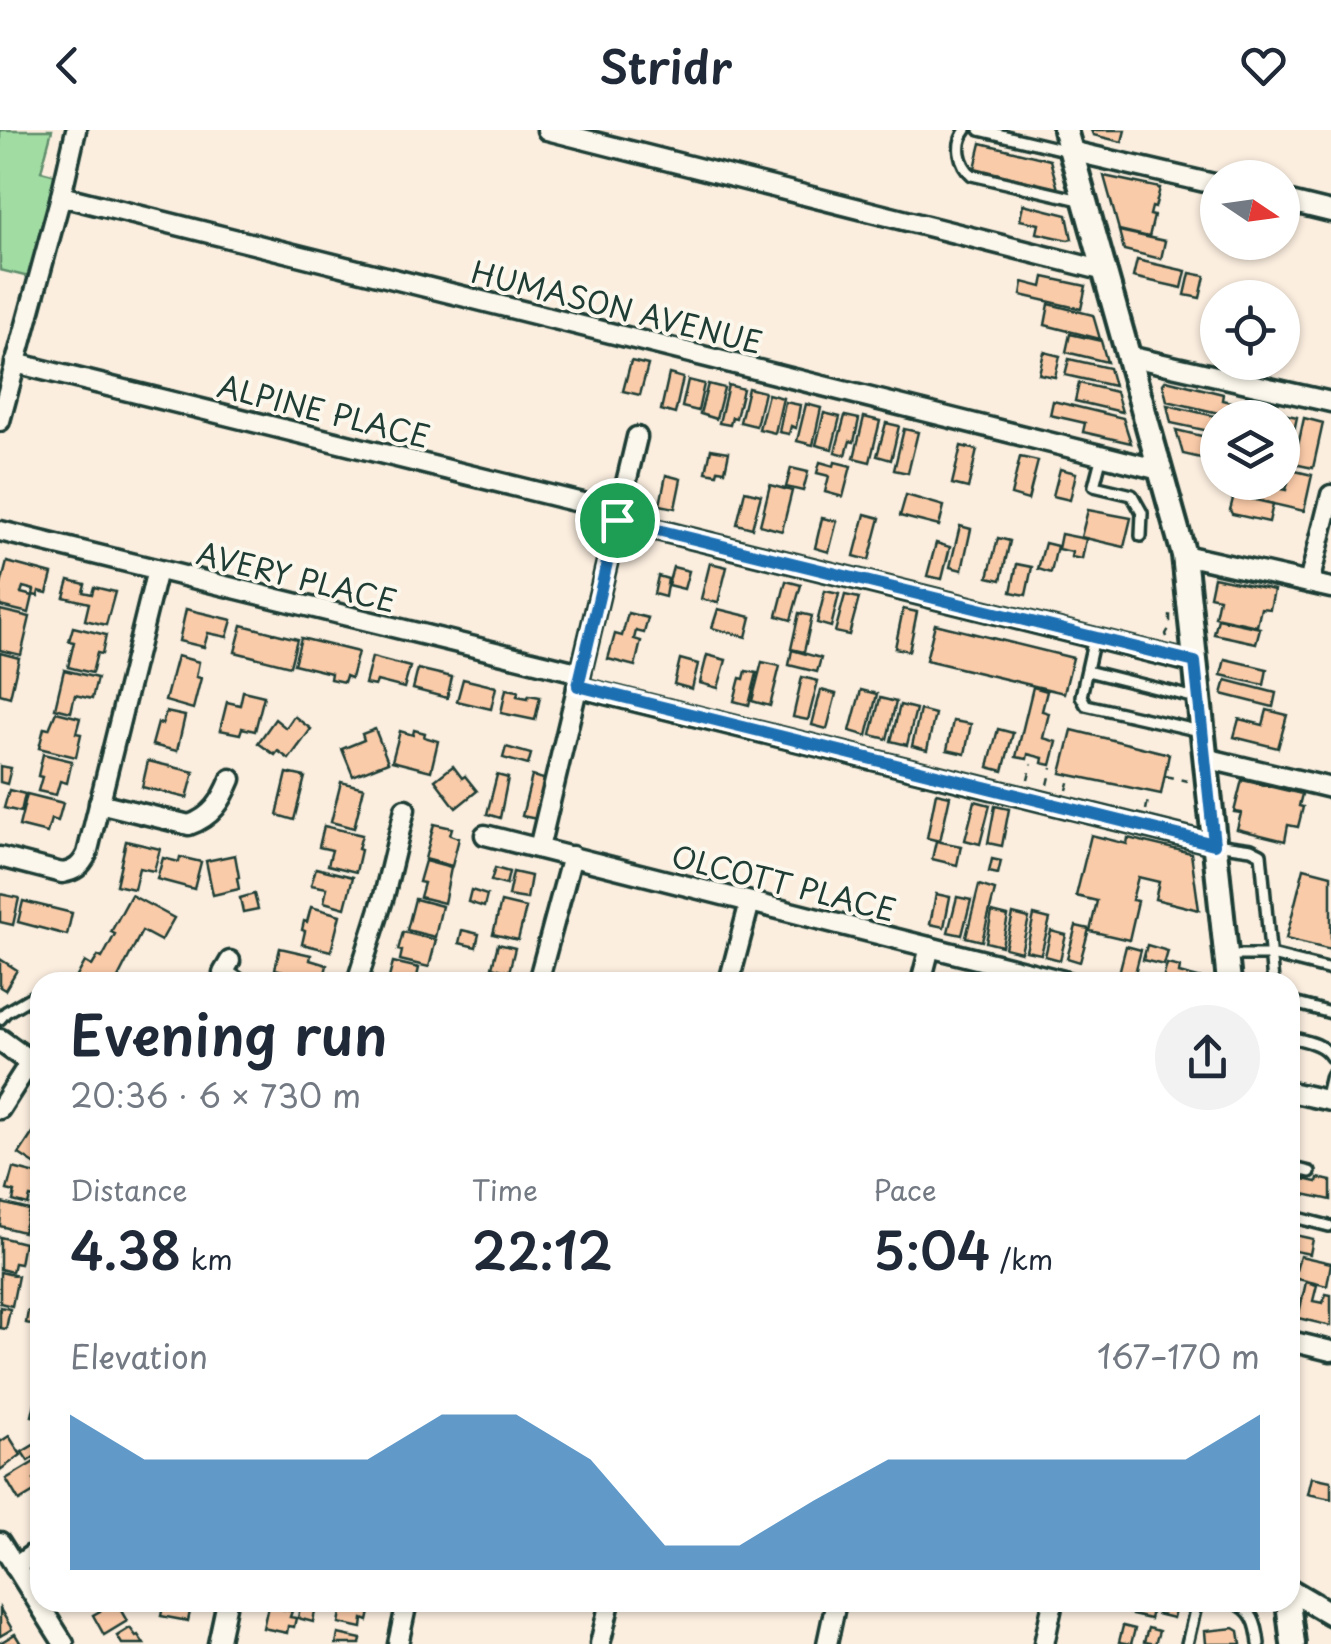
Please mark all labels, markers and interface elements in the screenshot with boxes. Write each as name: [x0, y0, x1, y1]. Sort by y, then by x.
text: Stridr: [599, 31, 732, 99]
icon: back: [40, 38, 95, 93]
icon: heart: [1236, 38, 1291, 93]
north arrow: [1200, 160, 1300, 260]
map controls: [1200, 160, 1300, 500]
street label: HUMASON AVENUE: [467, 248, 767, 364]
button: locate: [1200, 280, 1300, 380]
street label: ALPINE PLACE: [213, 362, 435, 458]
button: layers: [1200, 400, 1300, 500]
pin: [575, 478, 660, 563]
icon: arrive: [590, 493, 645, 548]
street label: AVERY PLACE: [192, 529, 402, 623]
street label: OLCOTT PLACE: [667, 832, 901, 932]
text: Evening run: [70, 992, 388, 1075]
button: share: [1155, 1005, 1260, 1110]
text: 20:36 · 6 × 730 m: [70, 1071, 361, 1119]
text: Distance: [70, 1168, 188, 1211]
text: Time: [472, 1168, 538, 1211]
text: Pace: [873, 1168, 937, 1211]
text: 4.38: [70, 1211, 181, 1287]
text: 22:12: [472, 1211, 613, 1287]
text: 5:04: [873, 1211, 991, 1287]
text: km: [181, 1237, 233, 1280]
text: /km: [991, 1237, 1053, 1280]
text: Elevation: [70, 1332, 208, 1380]
text: 167–170 m: [1097, 1332, 1260, 1380]

